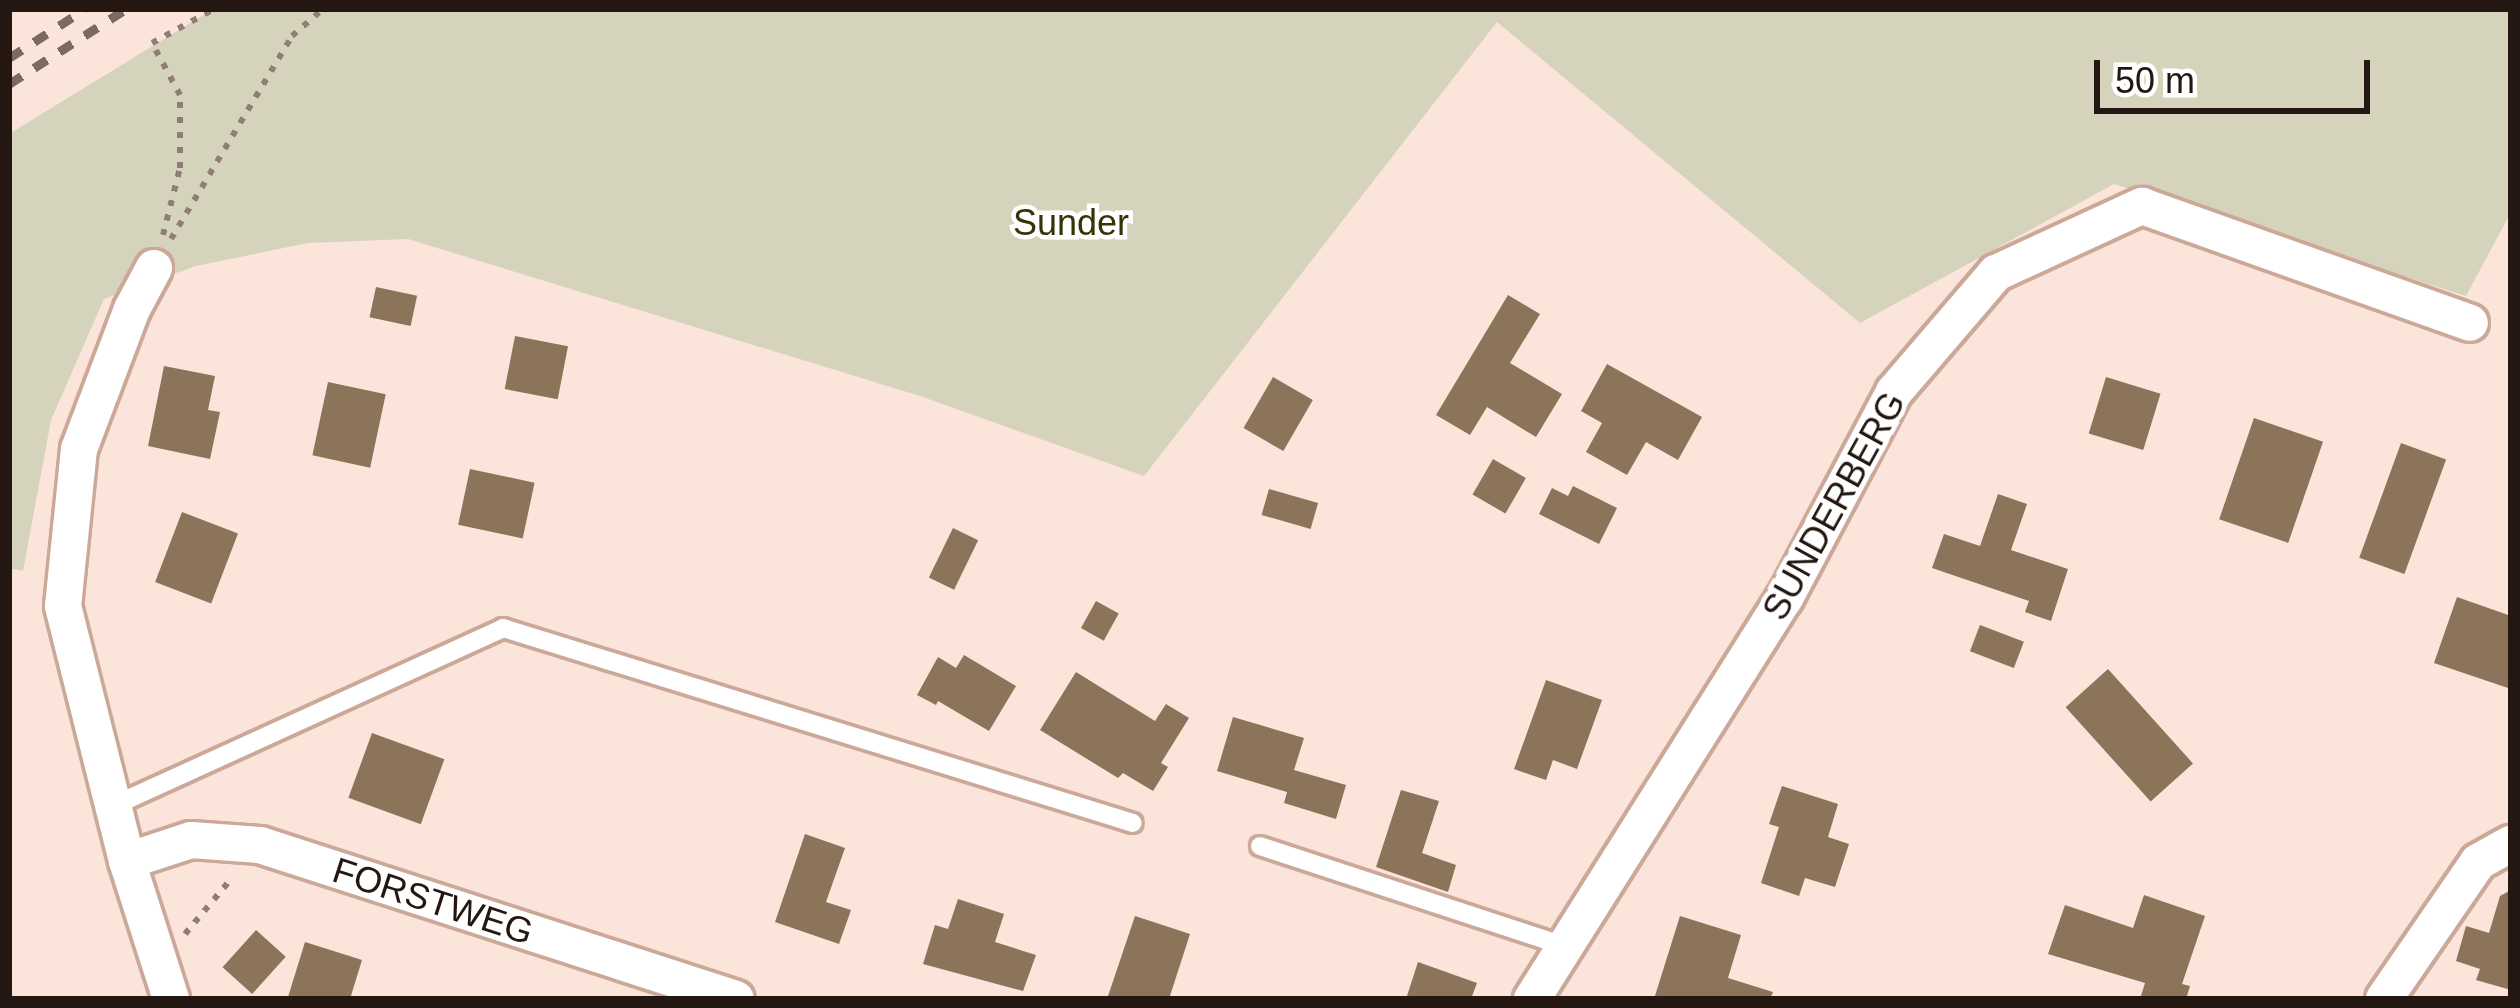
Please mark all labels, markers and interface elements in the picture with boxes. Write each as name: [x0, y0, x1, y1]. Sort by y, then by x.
scale bar: [2100, 36, 2376, 110]
text: 50 m: [2115, 60, 2195, 101]
park label: Sunder: [1013, 201, 1129, 245]
street label: SUNDERBERG: [1754, 384, 1914, 628]
street label: FORSTWEG: [327, 848, 539, 954]

